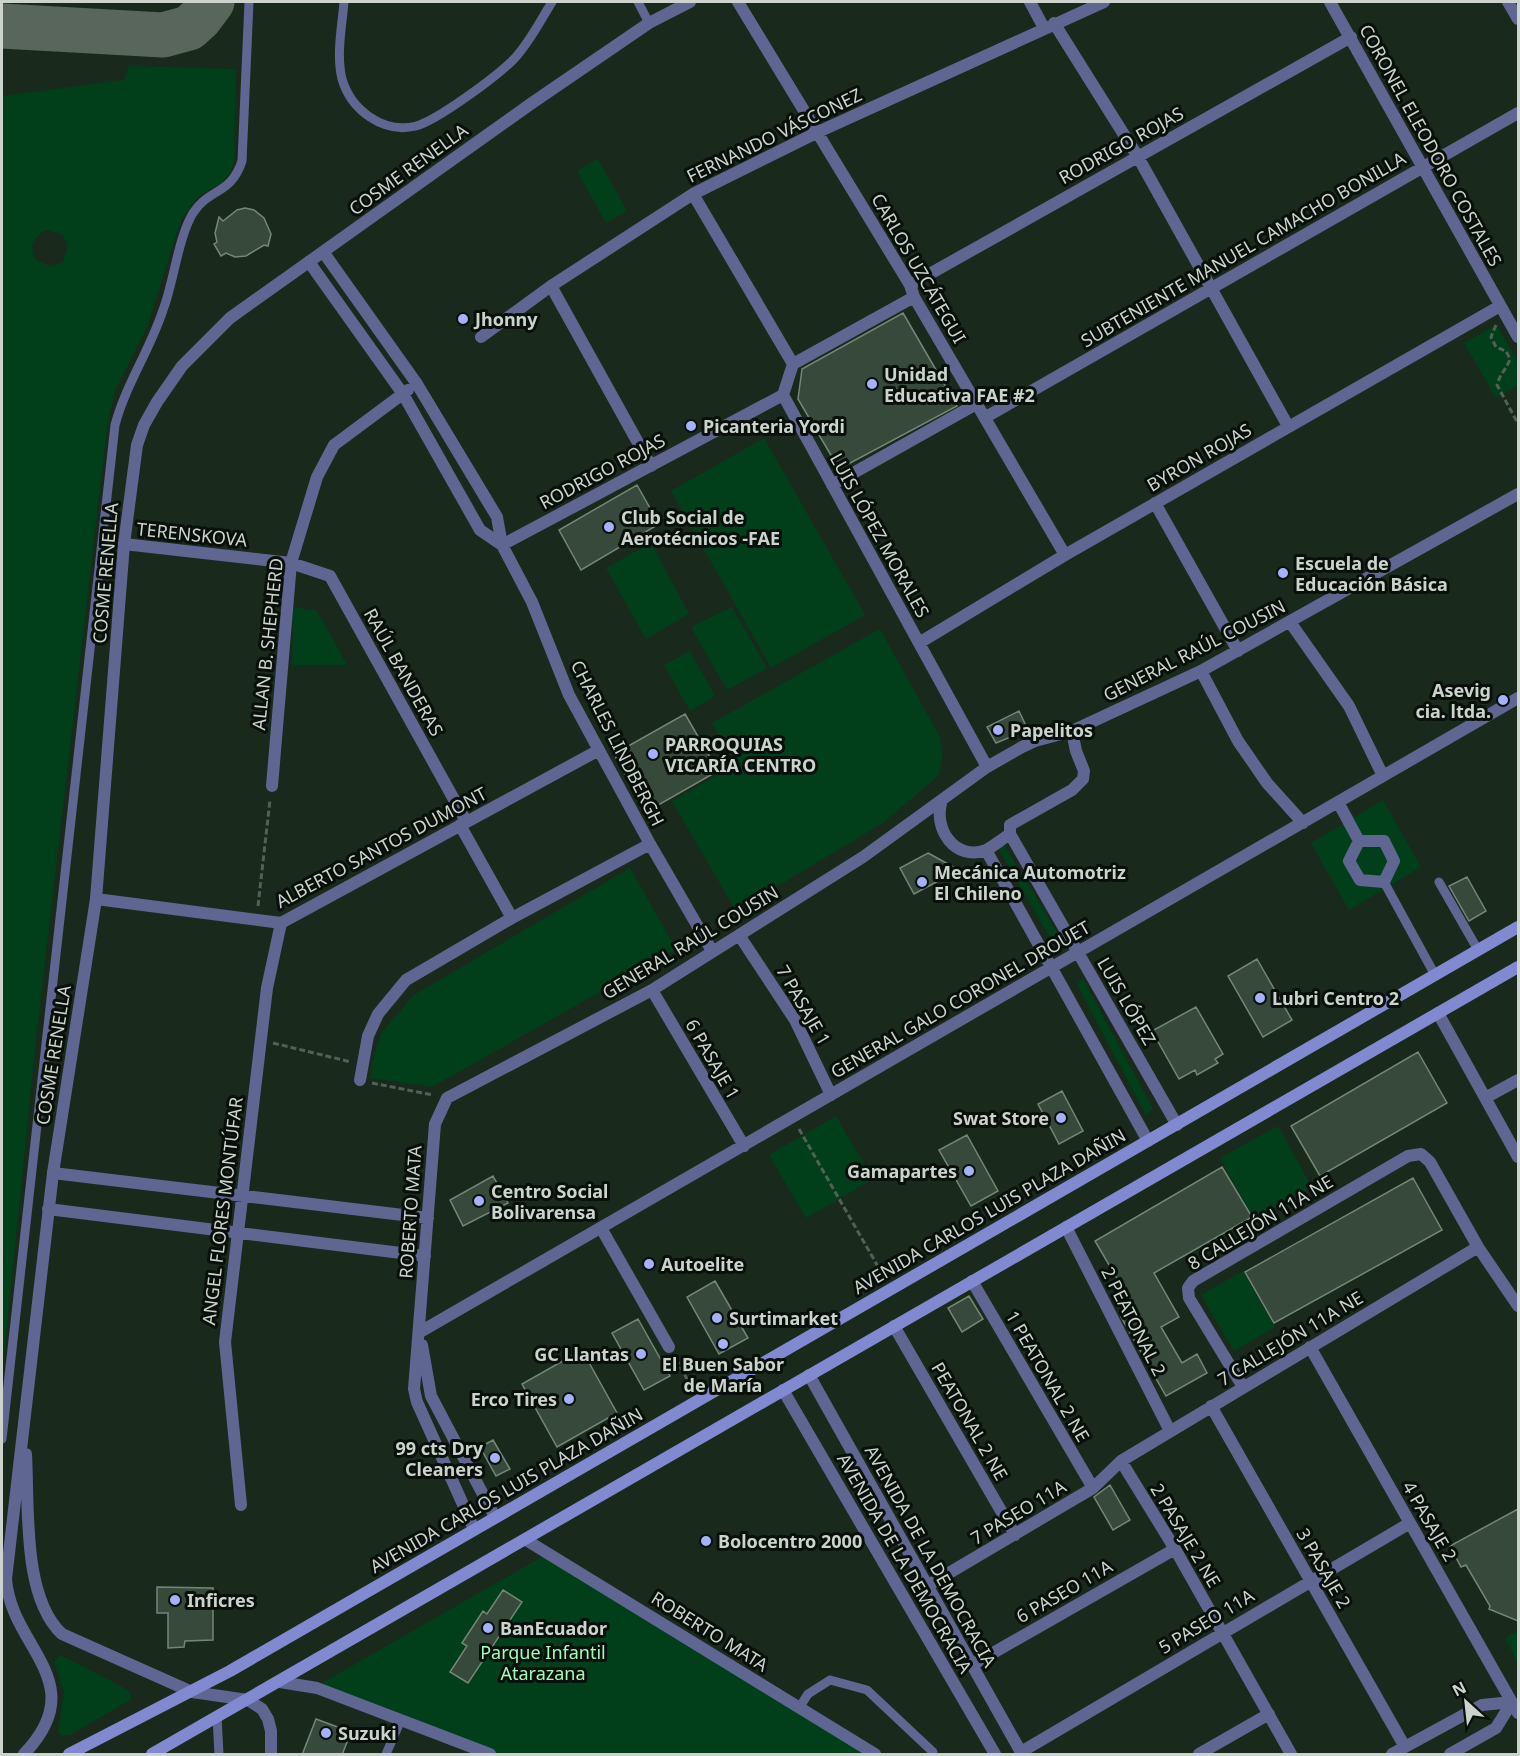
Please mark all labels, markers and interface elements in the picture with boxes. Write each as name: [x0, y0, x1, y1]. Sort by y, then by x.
street label: CORONEL ELEODORO COSTALES: [1354, 20, 1508, 270]
street label: FERNANDO VÁSCONEZ: [683, 82, 865, 188]
street label: RODRIGO ROJAS: [1054, 101, 1188, 189]
street label: COSME RENELLA: [344, 117, 473, 220]
street label: SUBTENIENTE MANUEL CAMACHO BONILLA: [1076, 146, 1410, 352]
street label: CARLOS UZCÁTEGUI: [866, 189, 972, 347]
place label: Jhonny: [473, 307, 538, 331]
marker: Jhonny: [456, 312, 470, 326]
place label: Unidad Educativa FAE #2: [884, 362, 1035, 407]
marker: Unidad Educativa FAE #2: [865, 377, 879, 391]
place label: Picanteria Yordi: [703, 414, 845, 438]
street label: BYRON ROJAS: [1142, 417, 1256, 497]
marker: Picanteria Yordi: [684, 419, 698, 433]
street label: RODRIGO ROJAS: [535, 428, 669, 514]
street label: LUIS LÓPEZ MORALES: [825, 449, 935, 622]
street label: COSME RENELLA: [87, 501, 123, 644]
place label: Club Social de Aerotécnicos -FAE: [621, 505, 780, 550]
street label: TERENSKOVA: [136, 516, 249, 552]
marker: Club Social de Aerotécnicos -FAE: [602, 520, 616, 534]
place label: Escuela de Educación Básica: [1295, 551, 1448, 596]
street label: ALLAN B. SHEPHERD: [246, 557, 288, 731]
marker: Escuela de Educación Básica: [1276, 566, 1290, 580]
street label: GENERAL RAÚL COUSIN: [1099, 594, 1289, 706]
street label: RAÚL BANDERAS: [359, 604, 449, 740]
street label: CHARLES LINDBERGH: [566, 656, 670, 830]
place label: Asevig cia. ltda.: [1415, 678, 1491, 723]
marker: Asevig cia. ltda.: [1496, 693, 1510, 707]
place label: Papelitos: [1010, 718, 1093, 742]
marker: Papelitos: [991, 723, 1005, 737]
place label: PARROQUIAS VICARÍA CENTRO: [665, 732, 816, 777]
marker: PARROQUIAS VICARÍA CENTRO: [646, 747, 660, 761]
street label: ALBERTO SANTOS DUMONT: [271, 781, 491, 913]
place label: Mecánica Automotriz El Chileno: [934, 860, 1126, 905]
marker: Mecánica Automotriz El Chileno: [915, 875, 929, 889]
street label: GENERAL RAÚL COUSIN: [597, 880, 783, 1004]
street label: GENERAL GALO CORONEL DROUET: [826, 915, 1094, 1083]
street label: LUIS LÓPEZ: [1092, 953, 1162, 1049]
street label: 7 PASAJE 1: [771, 961, 837, 1049]
street label: COSME RENELLA: [30, 983, 76, 1127]
place label: Lubri Centro 2: [1272, 986, 1399, 1010]
marker: Lubri Centro 2: [1253, 991, 1267, 1005]
street label: 6 PASAJE 1: [680, 1015, 746, 1103]
street label: ANGEL FLORES MONTÚFAR: [196, 1096, 248, 1326]
place label: Swat Store: [953, 1106, 1049, 1130]
marker: Swat Store: [1054, 1111, 1068, 1125]
street label: AVENIDA CARLOS LUIS PLAZA DAÑIN: [848, 1123, 1130, 1299]
street label: ROBERTO MATA: [393, 1144, 427, 1279]
place label: Gamapartes: [847, 1159, 957, 1183]
marker: Gamapartes: [962, 1164, 976, 1178]
street label: 8 CALLEJÓN 11A NE: [1183, 1169, 1337, 1275]
place label: Centro Social Bolivarensa: [491, 1179, 608, 1224]
marker: Centro Social Bolivarensa: [472, 1194, 486, 1208]
place label: Autoelite: [661, 1252, 744, 1276]
marker: Autoelite: [642, 1257, 656, 1271]
street label: 2 PEATONAL 2: [1096, 1262, 1172, 1380]
street label: 7 CALLEJÓN 11A NE: [1213, 1285, 1367, 1391]
place label: Surtimarket: [729, 1306, 838, 1330]
street label: 1 PEATONAL 2 NE: [1001, 1306, 1095, 1446]
marker: Surtimarket: [710, 1311, 724, 1325]
marker: El Buen Sabor de María: [716, 1337, 730, 1351]
place label: GC Llantas: [534, 1342, 629, 1366]
marker: GC Llantas: [634, 1347, 648, 1361]
place label: El Buen Sabor de María: [662, 1352, 784, 1397]
street label: PEATONAL 2 NE: [926, 1357, 1014, 1485]
place label: Erco Tires: [471, 1387, 557, 1411]
marker: Erco Tires: [562, 1392, 576, 1406]
street label: AVENIDA CARLOS LUIS PLAZA DAÑIN: [365, 1402, 647, 1578]
place label: 99 cts Dry Cleaners: [395, 1436, 484, 1481]
street label: AVENIDA DE LA DEMOCRACIA: [861, 1441, 1001, 1671]
street label: AVENIDA DE LA DEMOCRACIA: [833, 1449, 977, 1677]
marker: 99 cts Dry Cleaners: [488, 1451, 502, 1465]
street label: 7 PASEO 11A: [966, 1474, 1071, 1550]
street label: 4 PASAJE 2: [1397, 1477, 1463, 1565]
street label: 2 PASAJE 2 NE: [1146, 1479, 1226, 1591]
street label: 3 PASAJE 2: [1291, 1524, 1357, 1612]
place label: Bolocentro 2000: [718, 1529, 862, 1553]
marker: Bolocentro 2000: [699, 1534, 713, 1548]
street label: 6 PASEO 11A: [1012, 1554, 1117, 1628]
street label: 5 PASEO 11A: [1154, 1583, 1259, 1659]
street label: ROBERTO MATA: [647, 1585, 773, 1677]
place label: Inficres: [187, 1588, 255, 1612]
marker: Inficres: [168, 1593, 182, 1607]
place label: BanEcuador: [500, 1616, 607, 1640]
marker: BanEcuador: [481, 1621, 495, 1635]
park label: Parque Infantil Atarazana: [480, 1640, 606, 1685]
north arrow: [1436, 1672, 1496, 1732]
text: N: [1448, 1676, 1470, 1701]
place label: Suzuki: [338, 1721, 397, 1745]
marker: Suzuki: [319, 1726, 333, 1740]

